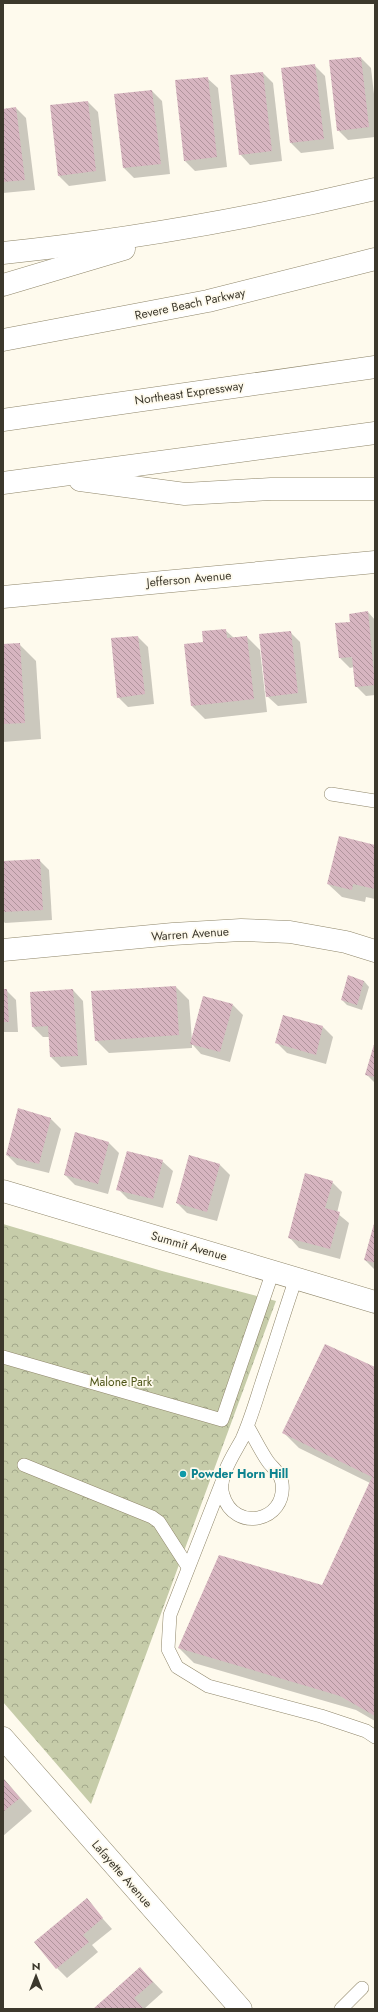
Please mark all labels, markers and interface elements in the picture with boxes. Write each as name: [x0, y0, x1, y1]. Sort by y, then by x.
street label: Revere Beach Parkway: [133, 283, 248, 325]
street label: Northeast Expressway: [133, 376, 245, 410]
street label: Jefferson Avenue: [144, 566, 232, 592]
street label: Warren Avenue: [150, 922, 230, 946]
street label: Summit Avenue: [149, 1227, 229, 1265]
park label: Malone Park: [90, 1373, 153, 1391]
place label: Powder Horn Hill: [191, 1465, 288, 1483]
marker: Powder Horn Hill: [178, 1469, 188, 1479]
street label: Lafayette Avenue: [87, 1836, 157, 1912]
north arrow: [16, 1956, 56, 1996]
text: N: [32, 1958, 40, 1974]

